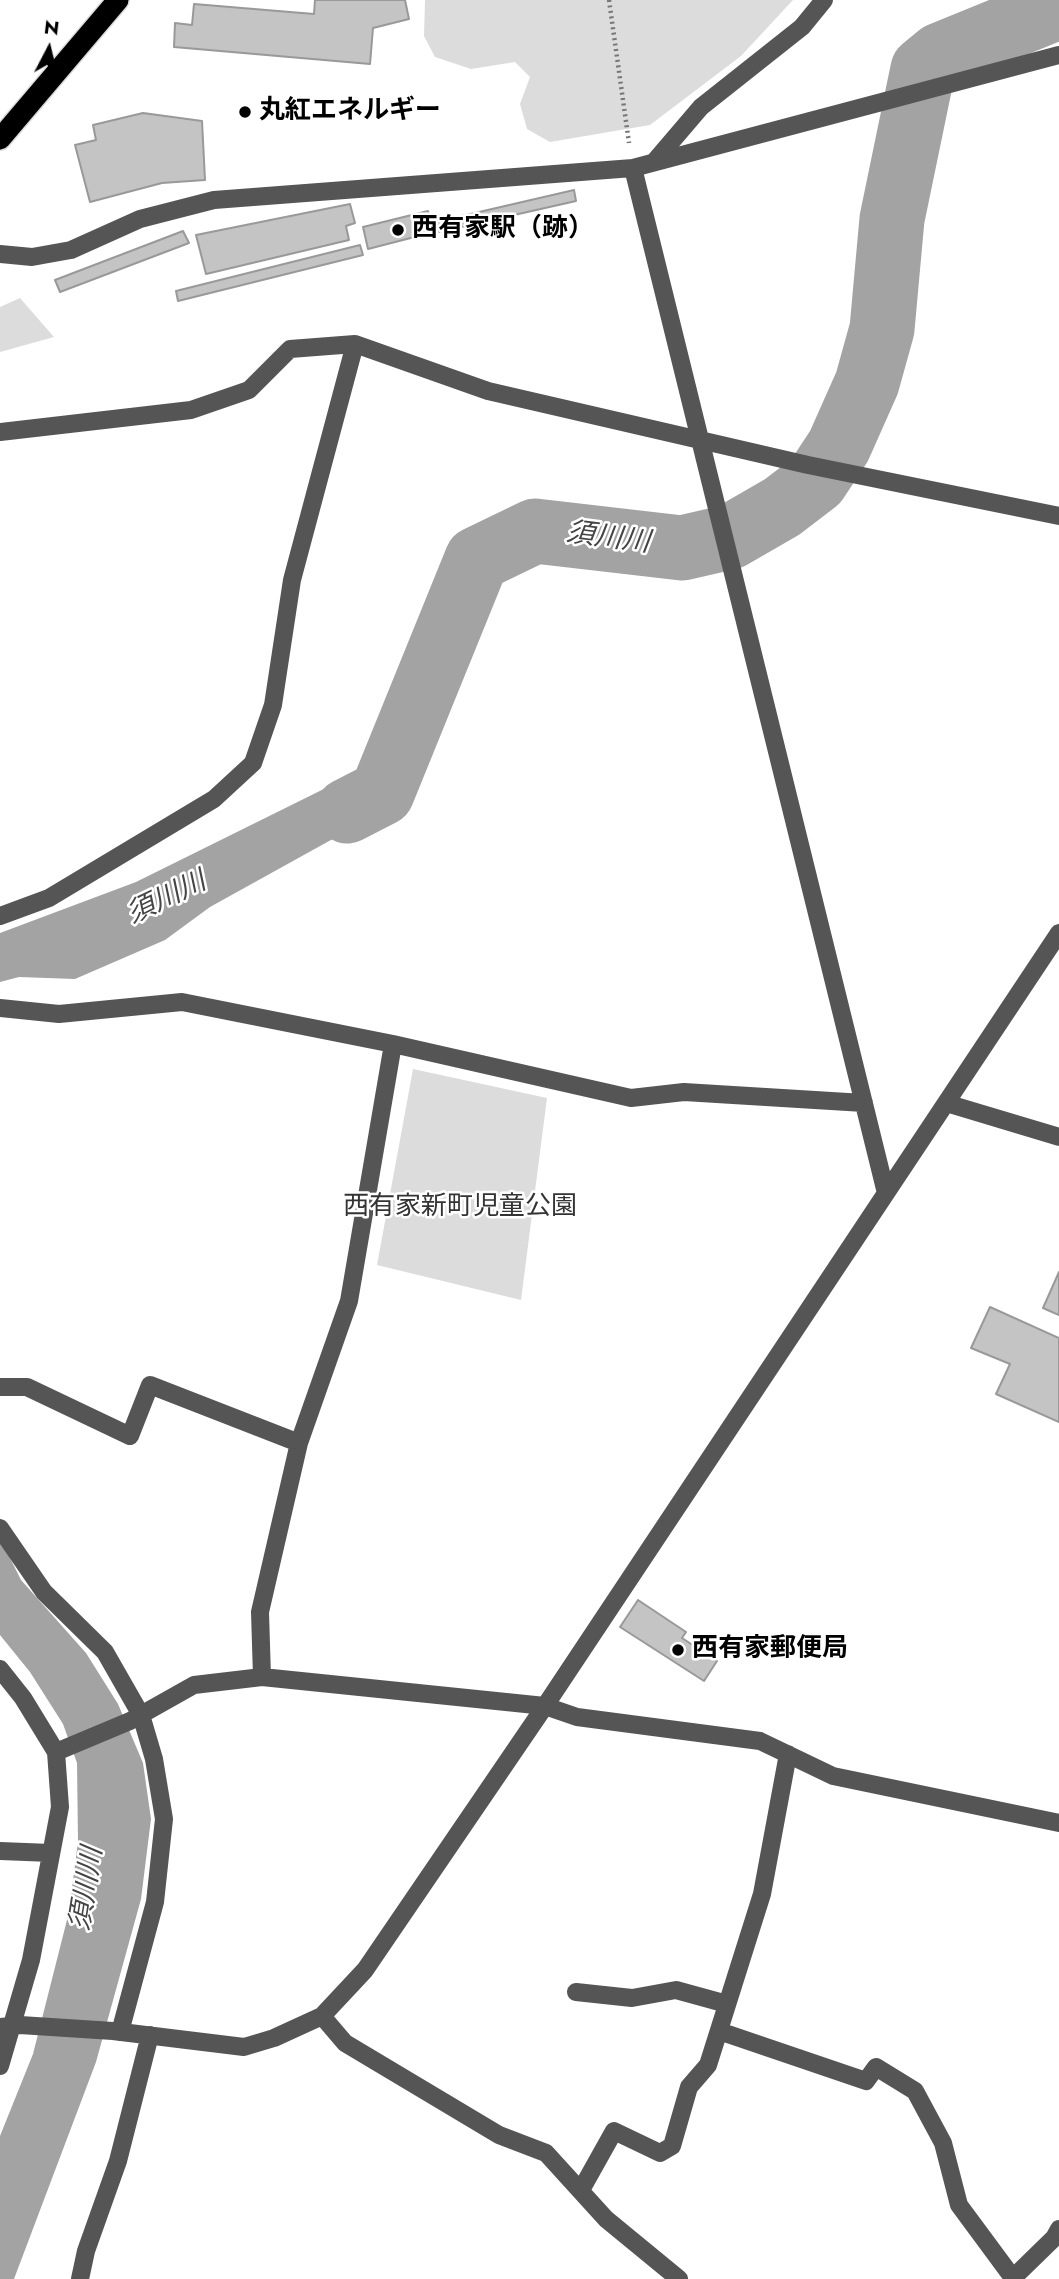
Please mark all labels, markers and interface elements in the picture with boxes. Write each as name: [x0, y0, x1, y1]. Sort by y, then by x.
text: N: [42, 13, 61, 42]
north arrow: [14, 14, 84, 84]
place label: 丸紅エネルギー: [259, 96, 441, 128]
marker: 丸紅エネルギー: [237, 104, 253, 120]
place label: 西有家駅（跡）: [412, 214, 594, 246]
marker: 西有家駅（跡）: [390, 222, 406, 238]
water label: 須川川: [564, 517, 652, 561]
water label: 須川川: [122, 865, 212, 933]
park label: 西有家新町児童公園: [343, 1192, 577, 1224]
place label: 西有家郵便局: [692, 1634, 848, 1666]
marker: 西有家郵便局: [670, 1642, 686, 1658]
water label: 須川川: [65, 1845, 111, 1933]

